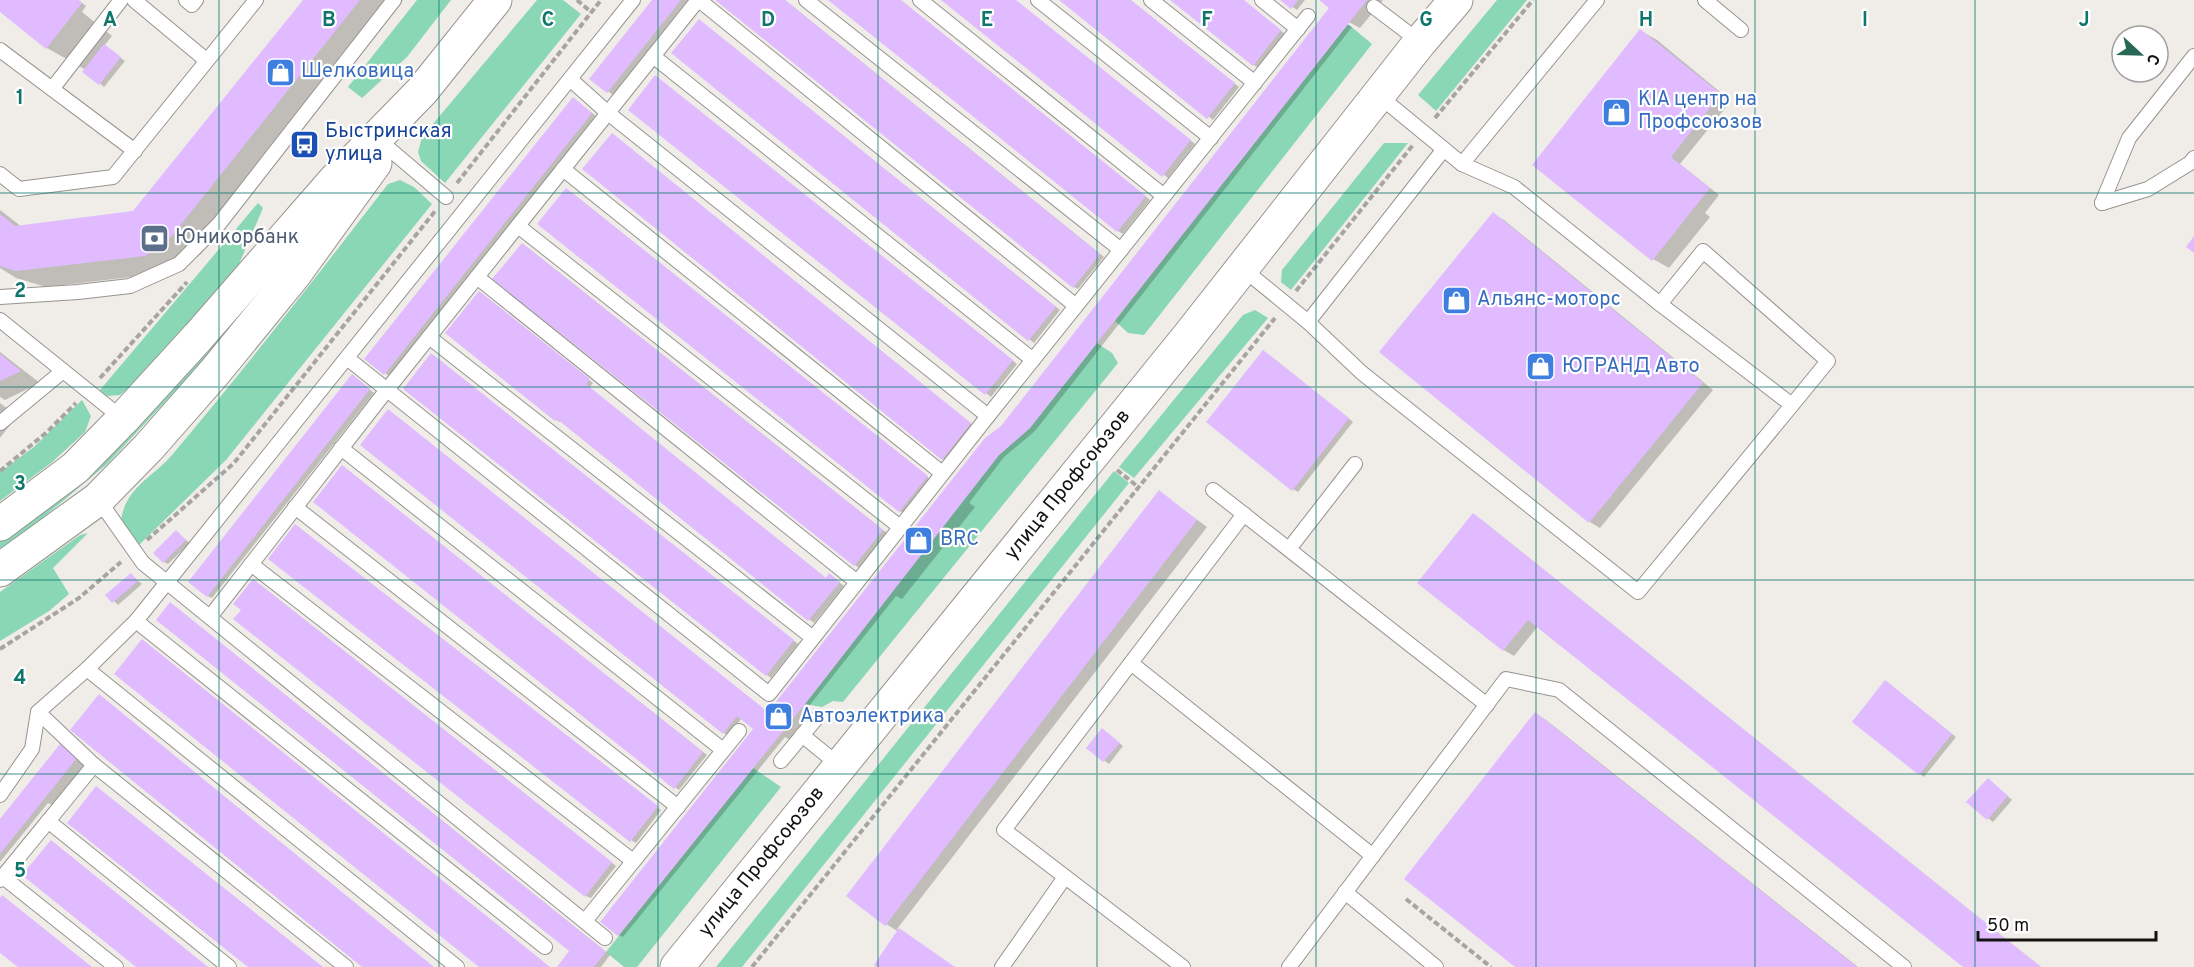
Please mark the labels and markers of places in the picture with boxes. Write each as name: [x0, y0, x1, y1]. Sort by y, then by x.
shop icon: Шелковица: [264, 56, 296, 88]
place label: Шелковица: [301, 59, 414, 85]
place label: KIA центр на Профсоюзов: [1638, 87, 1762, 136]
shop icon: KIA центр на Профсоюзов: [1601, 96, 1633, 128]
place label: Быстринская улица: [325, 119, 452, 168]
bus stop icon: Быстринская улица: [288, 128, 320, 160]
bank icon: Юникорбанк: [138, 222, 170, 254]
place label: Юникорбанк: [175, 225, 299, 251]
shop icon: Альянс-моторс: [1440, 284, 1472, 316]
place label: Альянс-моторс: [1477, 287, 1621, 313]
shop icon: ЮГРАНД Авто: [1525, 351, 1557, 383]
place label: ЮГРАНД Авто: [1562, 354, 1700, 380]
shop icon: BRC: [903, 524, 935, 556]
place label: BRC: [940, 527, 979, 553]
shop icon: Автоэлектрика: [763, 701, 795, 733]
place label: Автоэлектрика: [800, 704, 944, 730]

